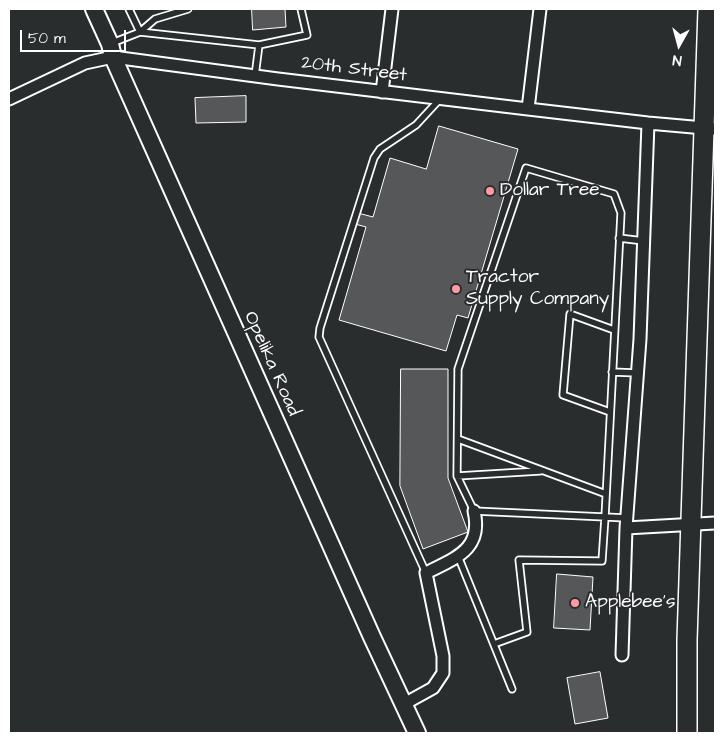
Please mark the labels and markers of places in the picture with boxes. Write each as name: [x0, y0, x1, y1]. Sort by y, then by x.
place label: Dollar Tree: [500, 180, 600, 202]
marker: Dollar Tree: [484, 185, 496, 197]
place label: Tractor Supply Company: [466, 267, 609, 311]
marker: Tractor Supply Company: [450, 283, 462, 295]
place label: Applebee's: [585, 592, 675, 614]
marker: Applebee's: [569, 597, 581, 609]

